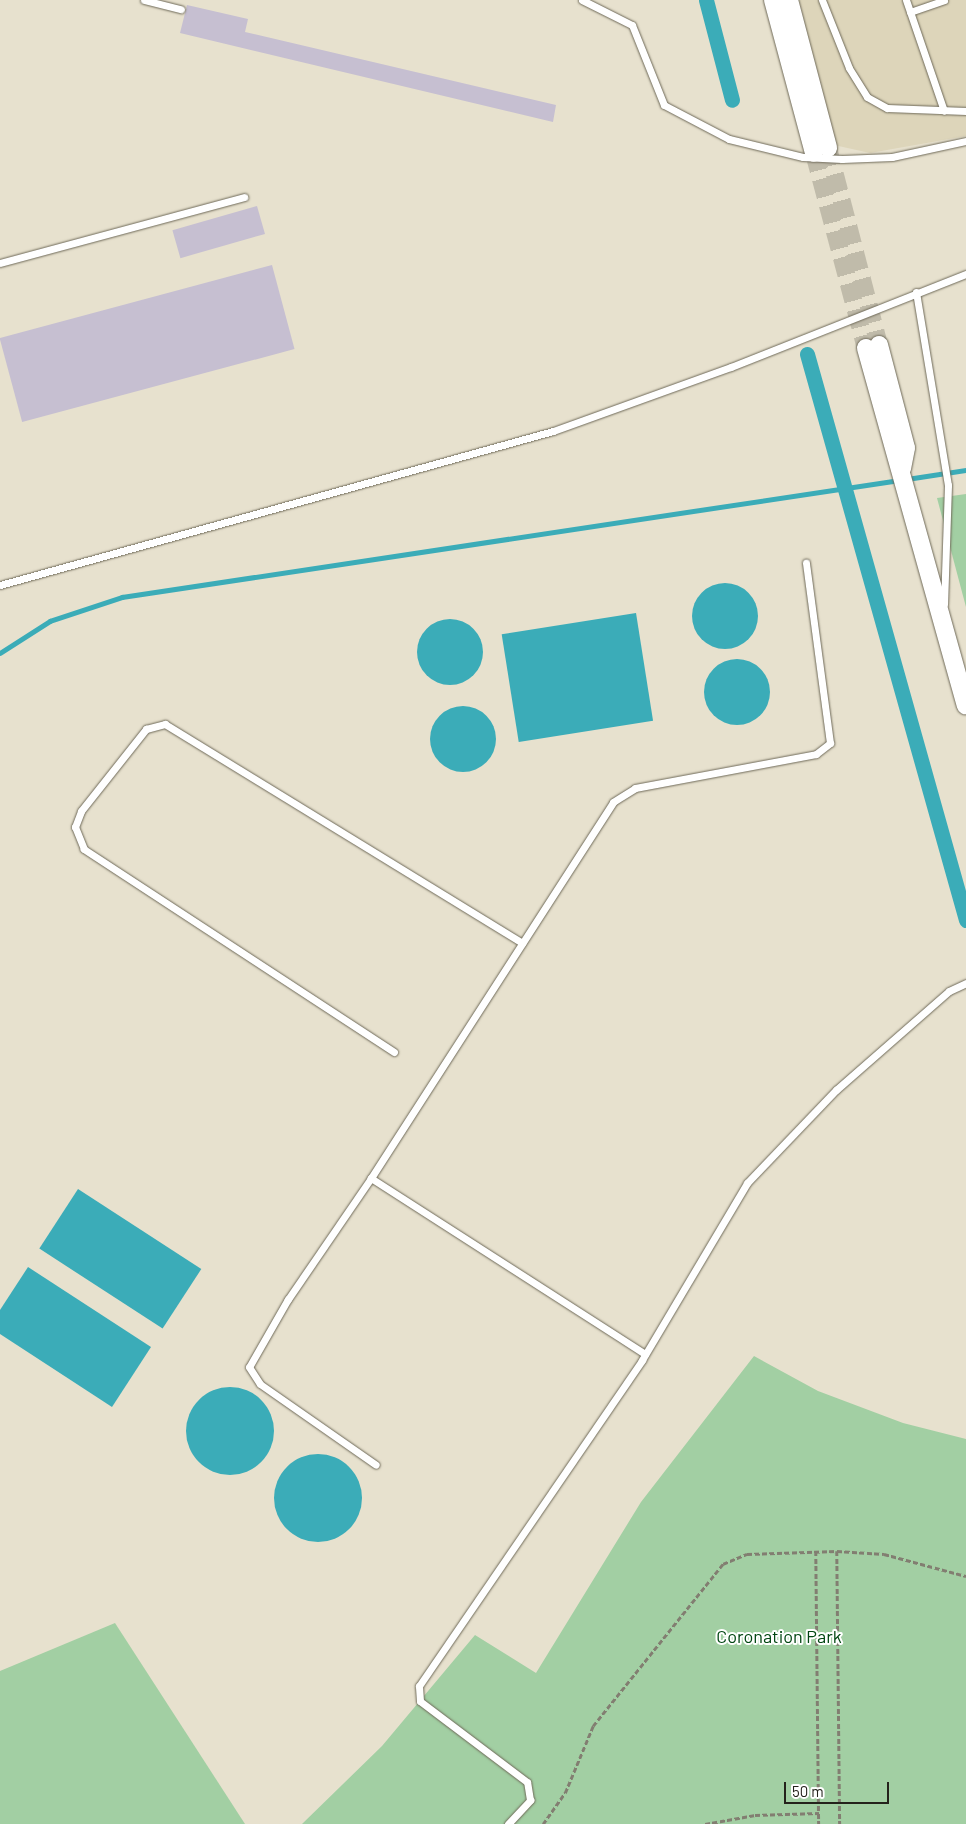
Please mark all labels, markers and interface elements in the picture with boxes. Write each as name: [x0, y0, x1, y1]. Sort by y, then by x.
park label: Coronation Park: [716, 1625, 842, 1647]
scale bar: [786, 1772, 891, 1804]
text: 50 m: [792, 1782, 824, 1800]

